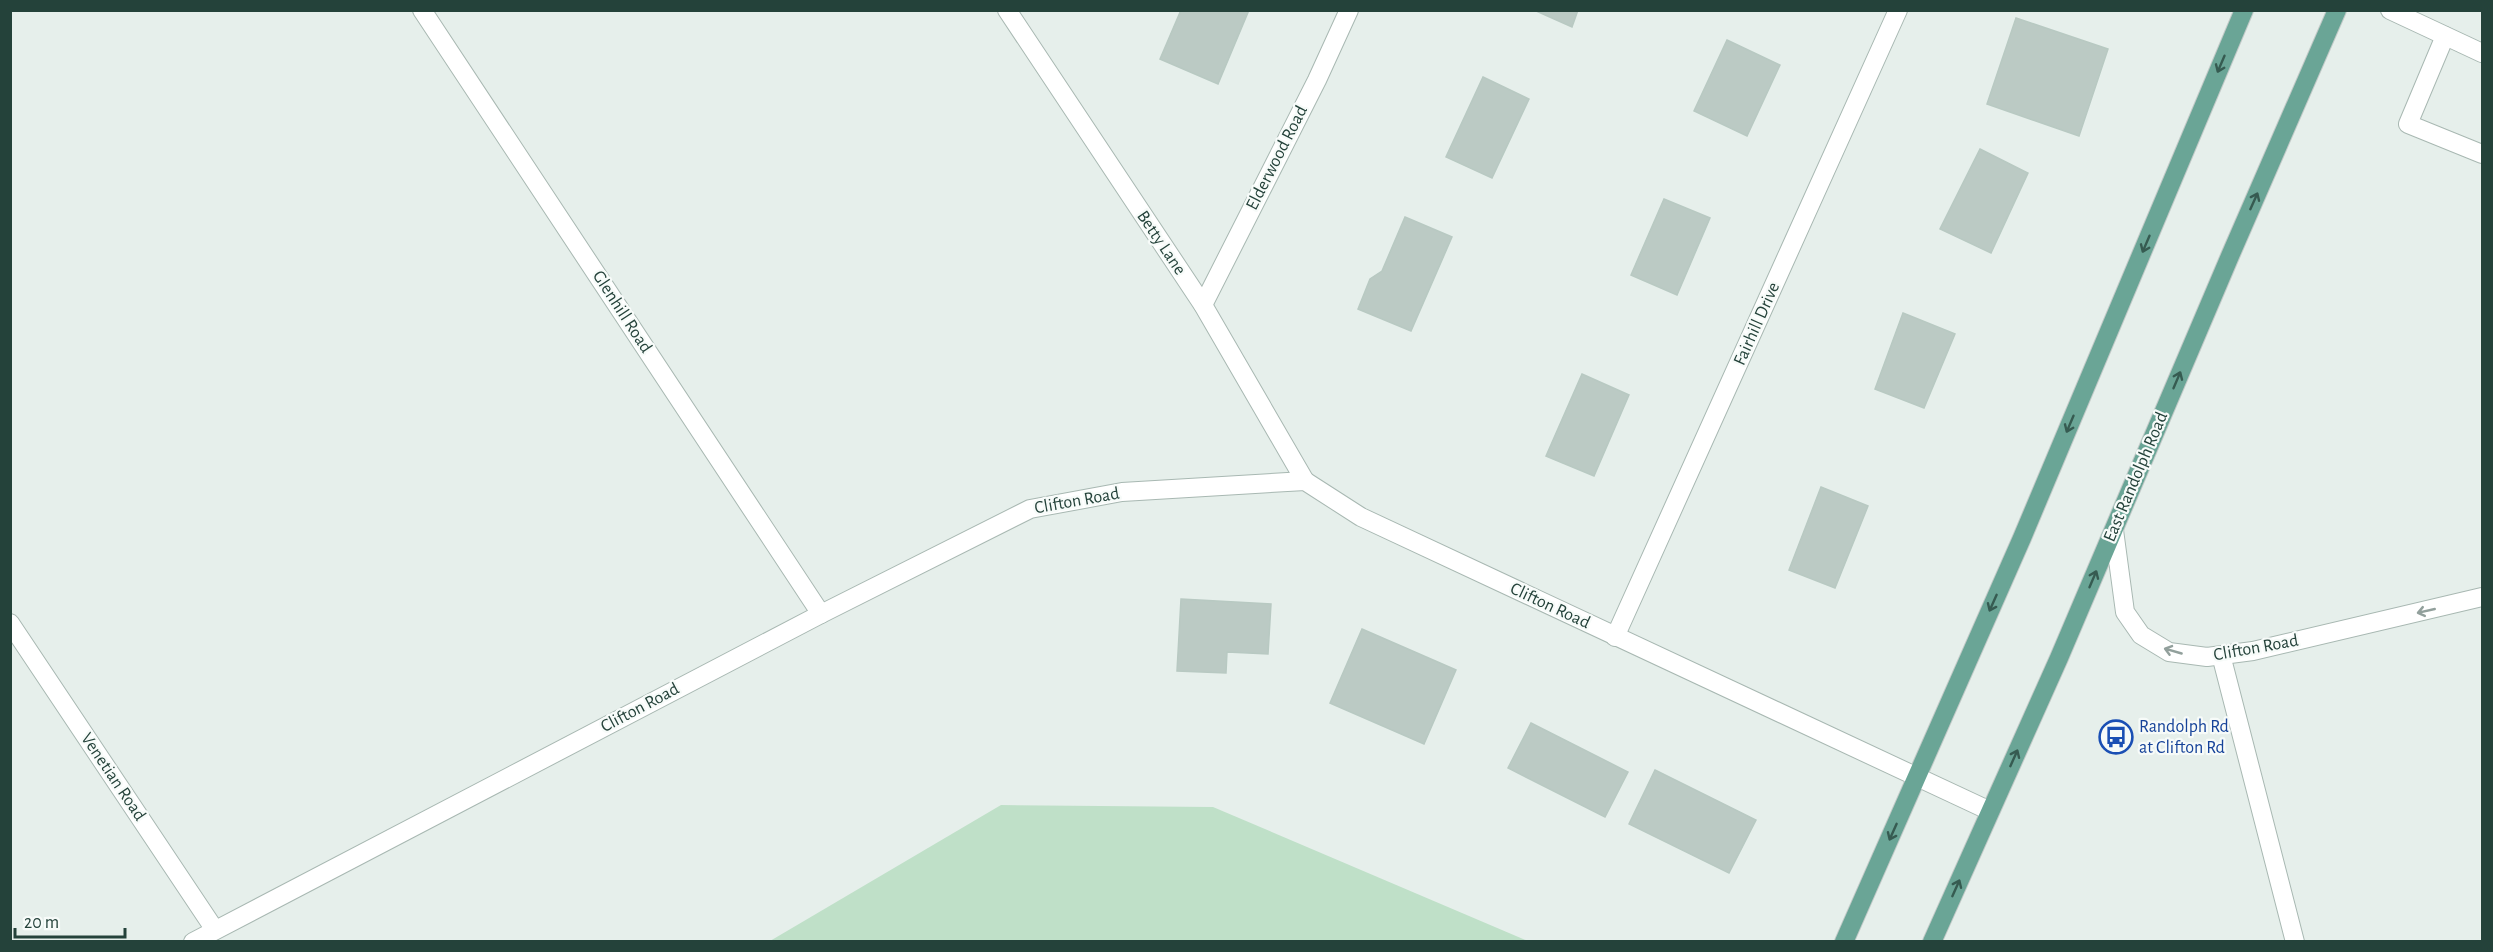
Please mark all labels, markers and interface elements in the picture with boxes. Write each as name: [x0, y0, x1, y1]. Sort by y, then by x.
one-way arrow: [2215, 55, 2227, 73]
street label: Elderwood Road: [1243, 103, 1311, 213]
one-way arrow: [2249, 192, 2260, 210]
street label: Betty Lane: [1133, 208, 1189, 278]
one-way arrow: [2140, 234, 2151, 253]
street label: Glenhill Road: [589, 268, 655, 356]
street label: Fairhill Drive: [1731, 280, 1783, 368]
one-way arrow: [2172, 372, 2183, 390]
street label: East Randolph Road: [2101, 410, 2171, 544]
one-way arrow: [2064, 414, 2075, 432]
street label: Clifton Road: [1033, 485, 1121, 517]
one-way arrow: [2088, 571, 2099, 589]
street label: Clifton Road: [1507, 580, 1593, 632]
one-way arrow: [1987, 594, 1998, 612]
one-way arrow: [2416, 605, 2435, 617]
street label: Clifton Road: [2212, 632, 2300, 664]
one-way arrow: [2164, 645, 2183, 656]
street label: Clifton Road: [598, 680, 682, 736]
place label: Randolph Rd at Clifton Rd: [2139, 718, 2229, 757]
bus stop icon: Randolph Rd at Clifton Rd: [2098, 719, 2134, 755]
street label: Venetian Road: [77, 730, 149, 824]
one-way arrow: [2009, 749, 2021, 767]
one-way arrow: [1887, 822, 1898, 840]
one-way arrow: [1951, 880, 1962, 898]
scale bar: [15, 901, 124, 939]
text: 20 m: [24, 914, 59, 932]

